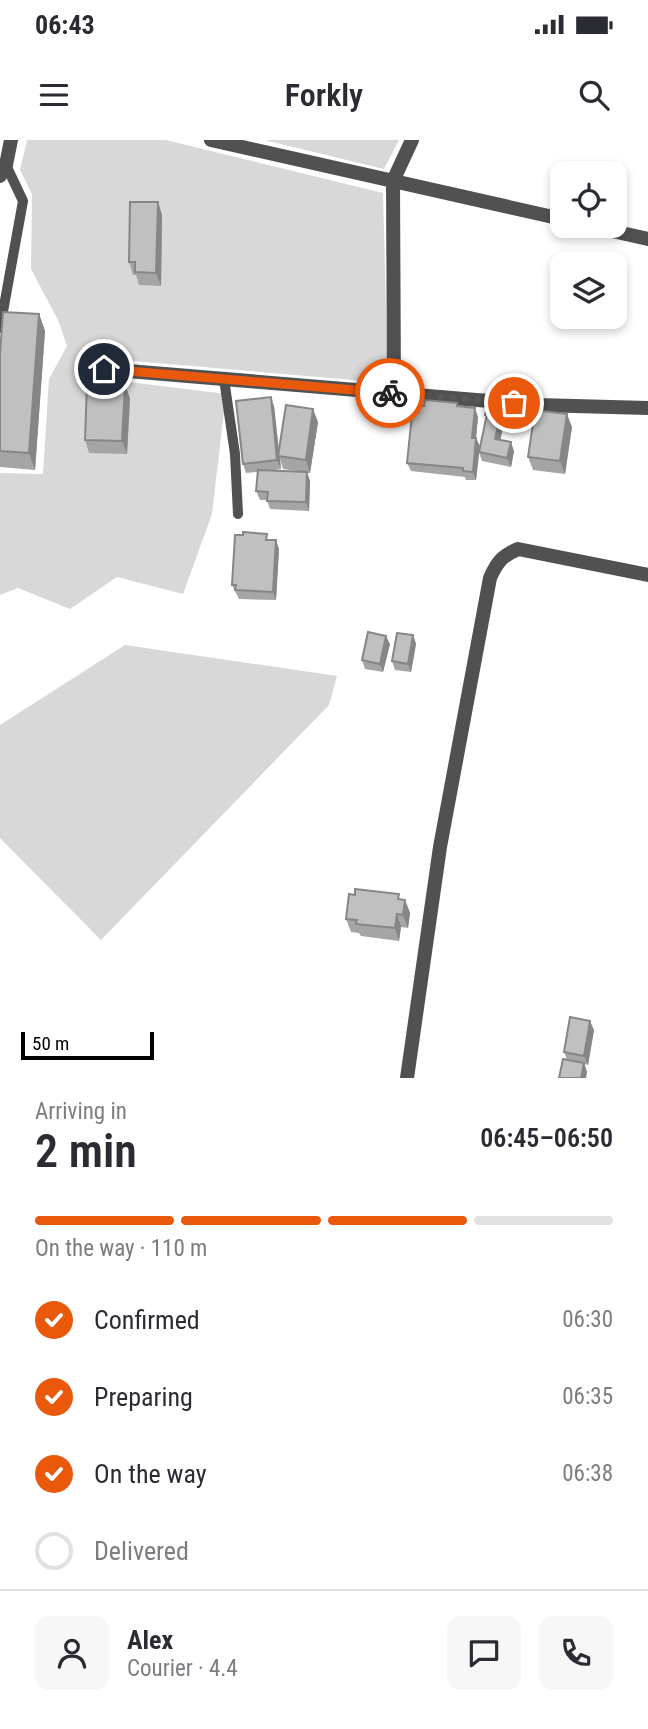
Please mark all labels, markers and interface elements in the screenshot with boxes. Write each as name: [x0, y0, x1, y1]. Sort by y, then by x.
text: 06:43: [35, 10, 95, 40]
icon: menu: [35, 76, 73, 114]
text: Forkly: [285, 76, 363, 114]
icon: search: [575, 76, 613, 114]
map controls: [550, 161, 627, 329]
button: locate: [550, 161, 627, 238]
button: layers: [550, 252, 627, 329]
pin: [74, 339, 134, 399]
icon: home: [85, 350, 123, 388]
courier: [355, 358, 425, 428]
pin: [484, 373, 544, 433]
icon: bike: [371, 374, 409, 412]
icon: bag: [495, 384, 533, 422]
scale bar: [21, 1029, 154, 1061]
text: 50 m: [32, 1032, 69, 1055]
text: Arriving in: [35, 1098, 127, 1125]
text: 06:45–06:50: [480, 1123, 613, 1153]
text: 2 min: [35, 1124, 137, 1178]
text: On the way · 110 m: [35, 1235, 207, 1262]
icon: check: [35, 1301, 73, 1339]
text: Confirmed: [94, 1305, 200, 1335]
text: 06:30: [562, 1306, 613, 1333]
icon: check: [35, 1378, 73, 1416]
text: Preparing: [94, 1382, 193, 1412]
text: 06:35: [562, 1383, 613, 1410]
icon: check: [35, 1455, 73, 1493]
text: On the way: [94, 1459, 207, 1489]
text: 06:38: [562, 1460, 613, 1487]
text: Delivered: [94, 1536, 189, 1566]
button: person: [35, 1616, 109, 1690]
button: chat: [447, 1616, 521, 1690]
button: phone: [539, 1616, 613, 1690]
text: Alex: [127, 1625, 173, 1655]
text: Courier · 4.4: [127, 1655, 238, 1682]

